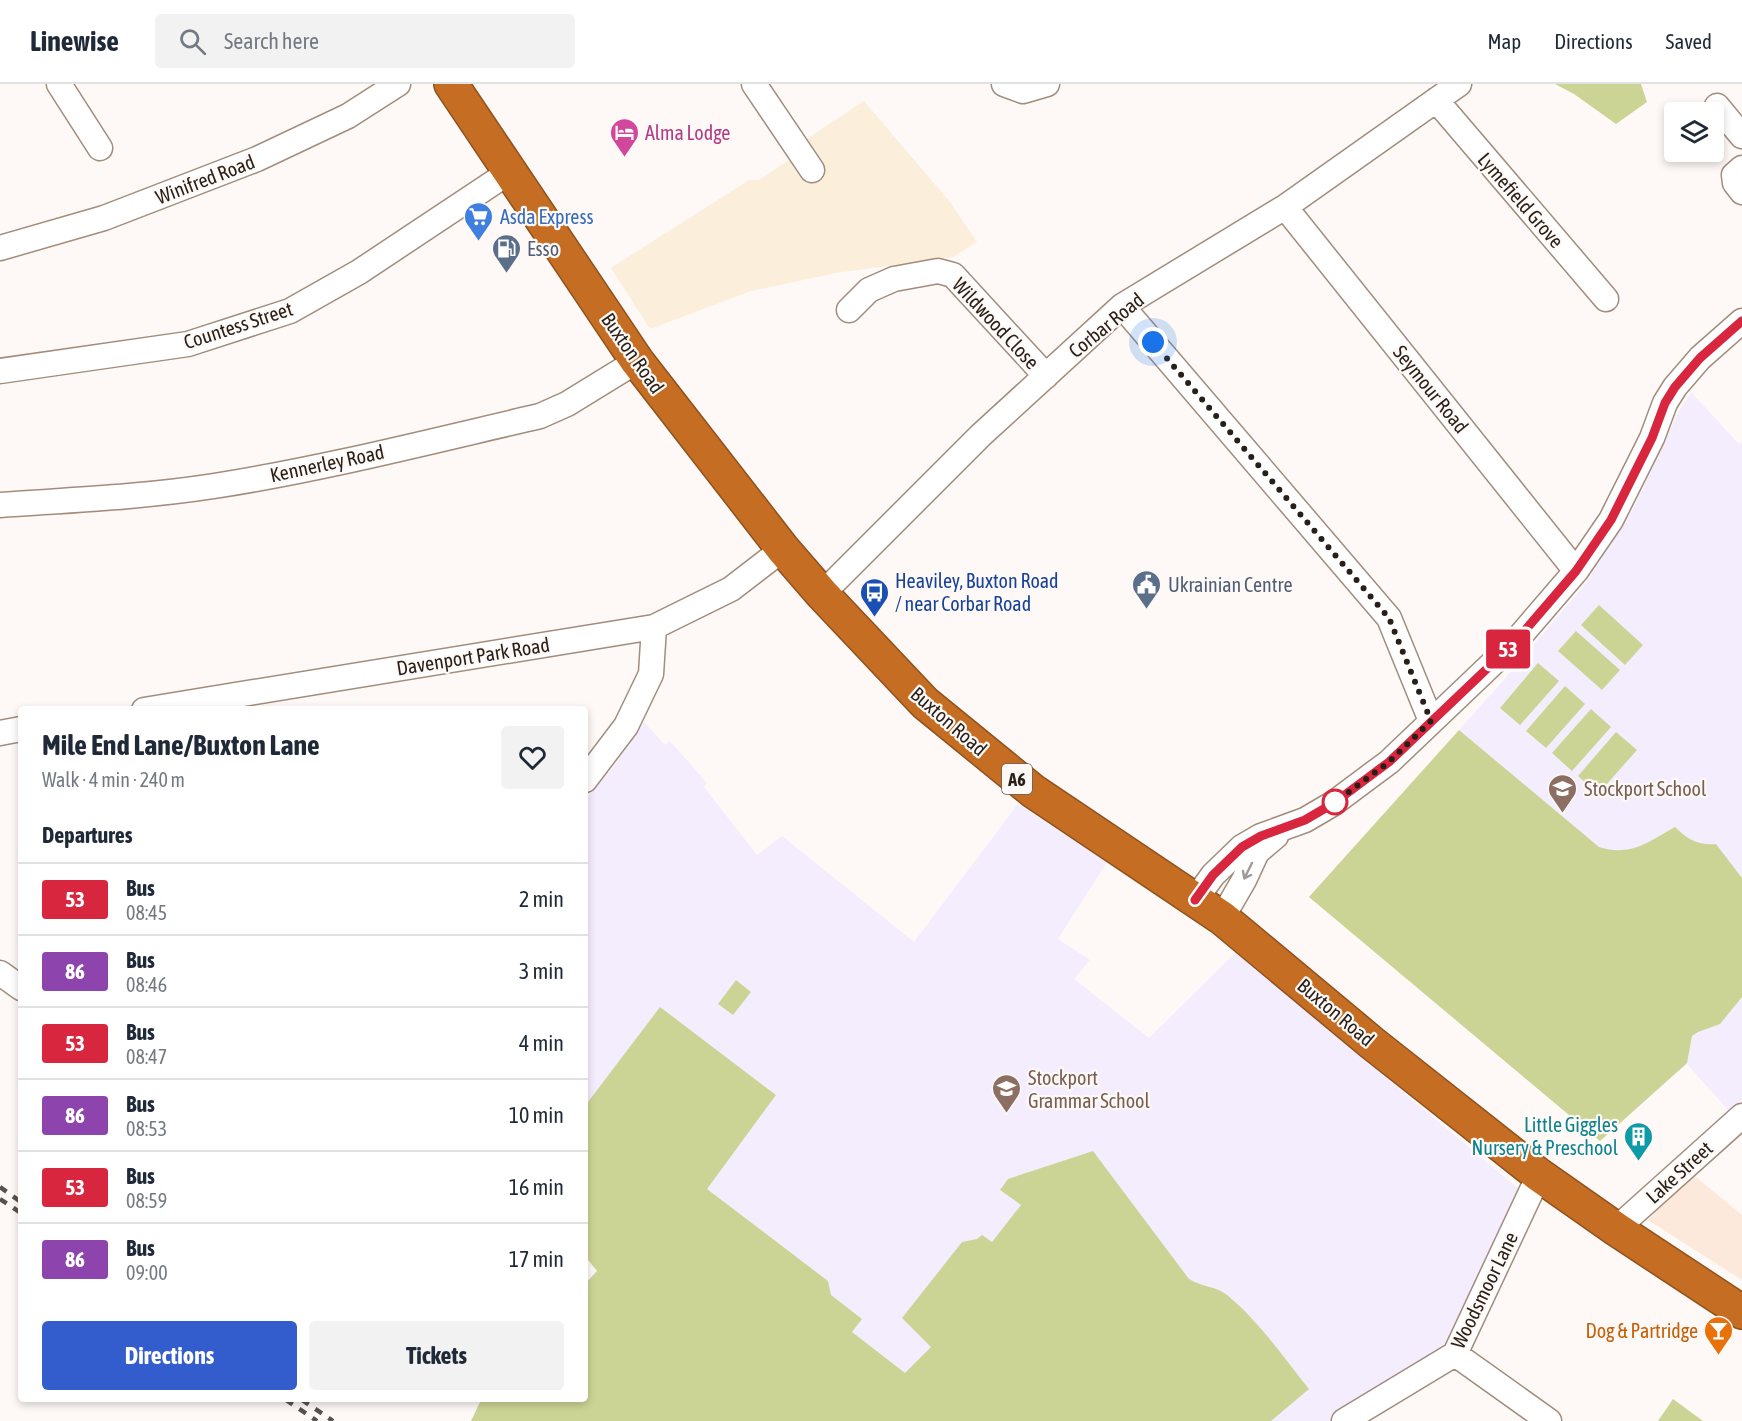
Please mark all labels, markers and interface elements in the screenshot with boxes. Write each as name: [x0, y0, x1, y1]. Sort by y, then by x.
search box: [155, 14, 575, 68]
text: Linewise: [30, 25, 119, 57]
icon: search: [176, 25, 209, 58]
text: Search here: [224, 28, 319, 54]
text: Map: [1487, 29, 1521, 53]
text: Directions: [1554, 29, 1633, 53]
text: Saved: [1666, 29, 1712, 53]
map controls: [1664, 102, 1724, 162]
button: layers: [1664, 102, 1724, 162]
hotel icon: Alma Lodge: [608, 116, 640, 158]
place label: Alma Lodge: [645, 121, 730, 144]
street label: Lymefield Grove: [1474, 148, 1568, 252]
street label: Winifred Road: [152, 150, 258, 208]
supermarket icon: Asda Express: [463, 200, 495, 242]
place label: Asda Express: [500, 205, 594, 228]
fuel station icon: Esso: [490, 232, 522, 274]
place label: Esso: [527, 237, 559, 260]
street label: Wildwood Close: [948, 273, 1044, 373]
street label: Corbar Road: [1064, 288, 1148, 362]
street label: Countess Street: [181, 297, 296, 353]
street label: Buxton Road: [597, 308, 669, 398]
your location: [1138, 327, 1168, 357]
street label: Seymour Road: [1389, 341, 1473, 437]
street label: Kennerley Road: [268, 440, 386, 486]
public building icon: Ukrainian Centre: [1131, 568, 1163, 610]
place label: Heaviley, Buxton Road / near Corbar Road: [895, 569, 1059, 615]
place label: Ukrainian Centre: [1168, 573, 1293, 596]
bus stop icon: Heaviley, Buxton Road / near Corbar Road: [858, 576, 890, 618]
line badge: 53: [1481, 630, 1535, 668]
street label: Davenport Park Road: [395, 633, 551, 679]
text: 53: [1498, 637, 1518, 661]
street label: Buxton Road: [906, 682, 992, 760]
button: heart: [501, 726, 564, 789]
text: Mile End Lane/Buxton Lane: [42, 729, 320, 761]
road number: A6: [1002, 764, 1032, 794]
text: Walk · 4 min · 240 m: [42, 768, 185, 791]
school or university icon: Stockport School: [1547, 772, 1579, 814]
place label: Stockport School: [1584, 777, 1707, 800]
unlabelled marker: [1322, 789, 1348, 815]
text: Departures: [42, 822, 132, 848]
one-way arrow: [1242, 862, 1254, 880]
text: Bus: [126, 875, 155, 901]
text: 2 min: [519, 886, 564, 912]
text: 53: [65, 887, 85, 911]
text: 08:45: [126, 901, 167, 924]
text: Bus: [126, 947, 155, 973]
text: 3 min: [519, 958, 564, 984]
text: 86: [65, 959, 85, 983]
text: 08:46: [126, 973, 167, 996]
street label: Buxton Road: [1293, 973, 1379, 1051]
text: Bus: [126, 1019, 155, 1045]
text: 4 min: [519, 1030, 564, 1056]
text: 53: [65, 1031, 85, 1055]
text: 08:47: [126, 1045, 167, 1068]
place label: Stockport Grammar School: [1028, 1066, 1150, 1112]
school or university icon: Stockport Grammar School: [991, 1072, 1023, 1114]
text: Bus: [126, 1091, 155, 1117]
text: 10 min: [509, 1102, 564, 1128]
text: 86: [65, 1103, 85, 1127]
place label: Little Giggles Nursery & Preschool: [1471, 1113, 1619, 1159]
text: 08:53: [126, 1117, 167, 1140]
building icon: Little Giggles Nursery & Preschool: [1623, 1120, 1655, 1162]
street label: Lake Street: [1641, 1136, 1717, 1208]
text: Bus: [126, 1163, 155, 1189]
text: 16 min: [509, 1174, 564, 1200]
text: 53: [65, 1175, 85, 1199]
text: 08:59: [126, 1189, 167, 1212]
street label: Woodsmoor Lane: [1446, 1228, 1522, 1352]
text: Bus: [126, 1235, 155, 1261]
text: 17 min: [509, 1246, 564, 1272]
text: 86: [65, 1247, 85, 1271]
text: 09:00: [126, 1261, 168, 1284]
bar icon: Dog & Partridge: [1703, 1314, 1735, 1356]
place label: Dog & Partridge: [1586, 1319, 1698, 1342]
button: Directions: [42, 1321, 297, 1390]
button: Tickets: [309, 1321, 564, 1390]

